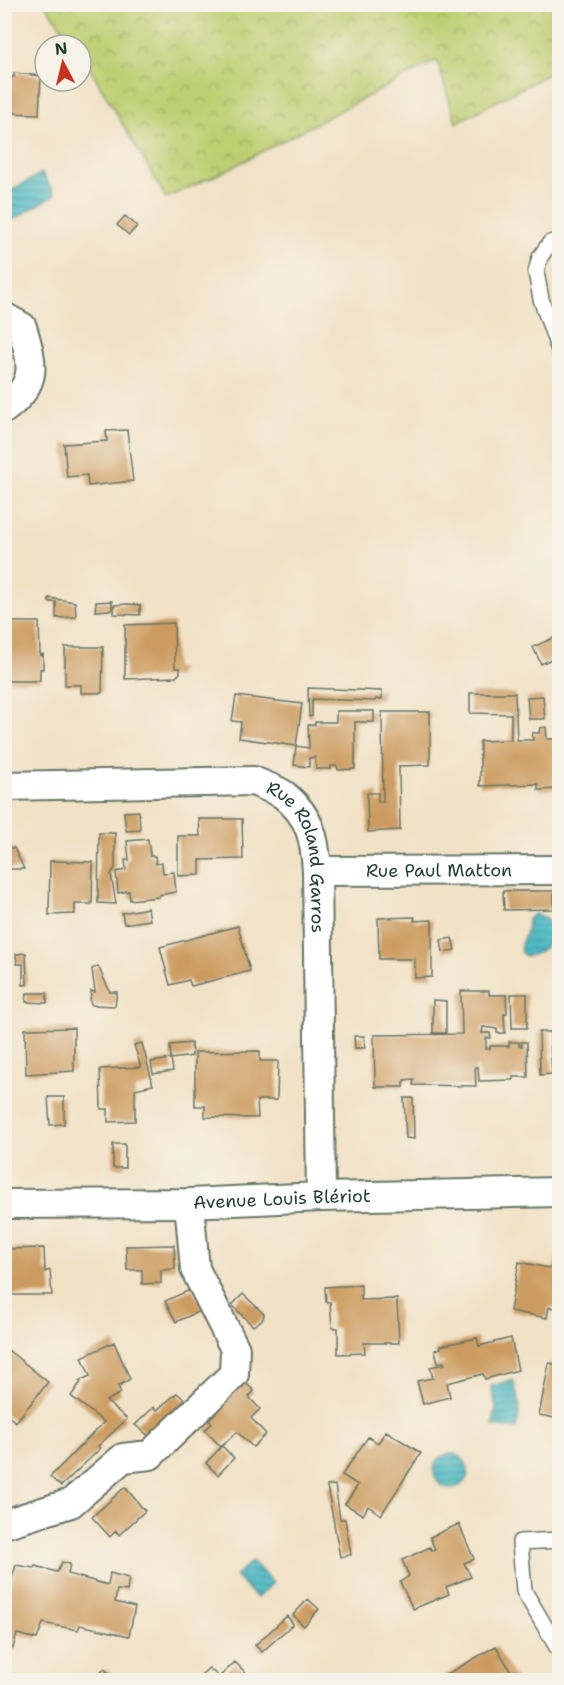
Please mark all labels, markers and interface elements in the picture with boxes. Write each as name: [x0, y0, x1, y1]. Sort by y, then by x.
north arrow: [33, 33, 93, 93]
text: N: [54, 37, 69, 60]
street label: Rue Roland Garros: [263, 776, 330, 933]
street label: Rue Paul Matton: [366, 858, 512, 883]
street label: Avenue Louis Blériot: [193, 1184, 371, 1215]

